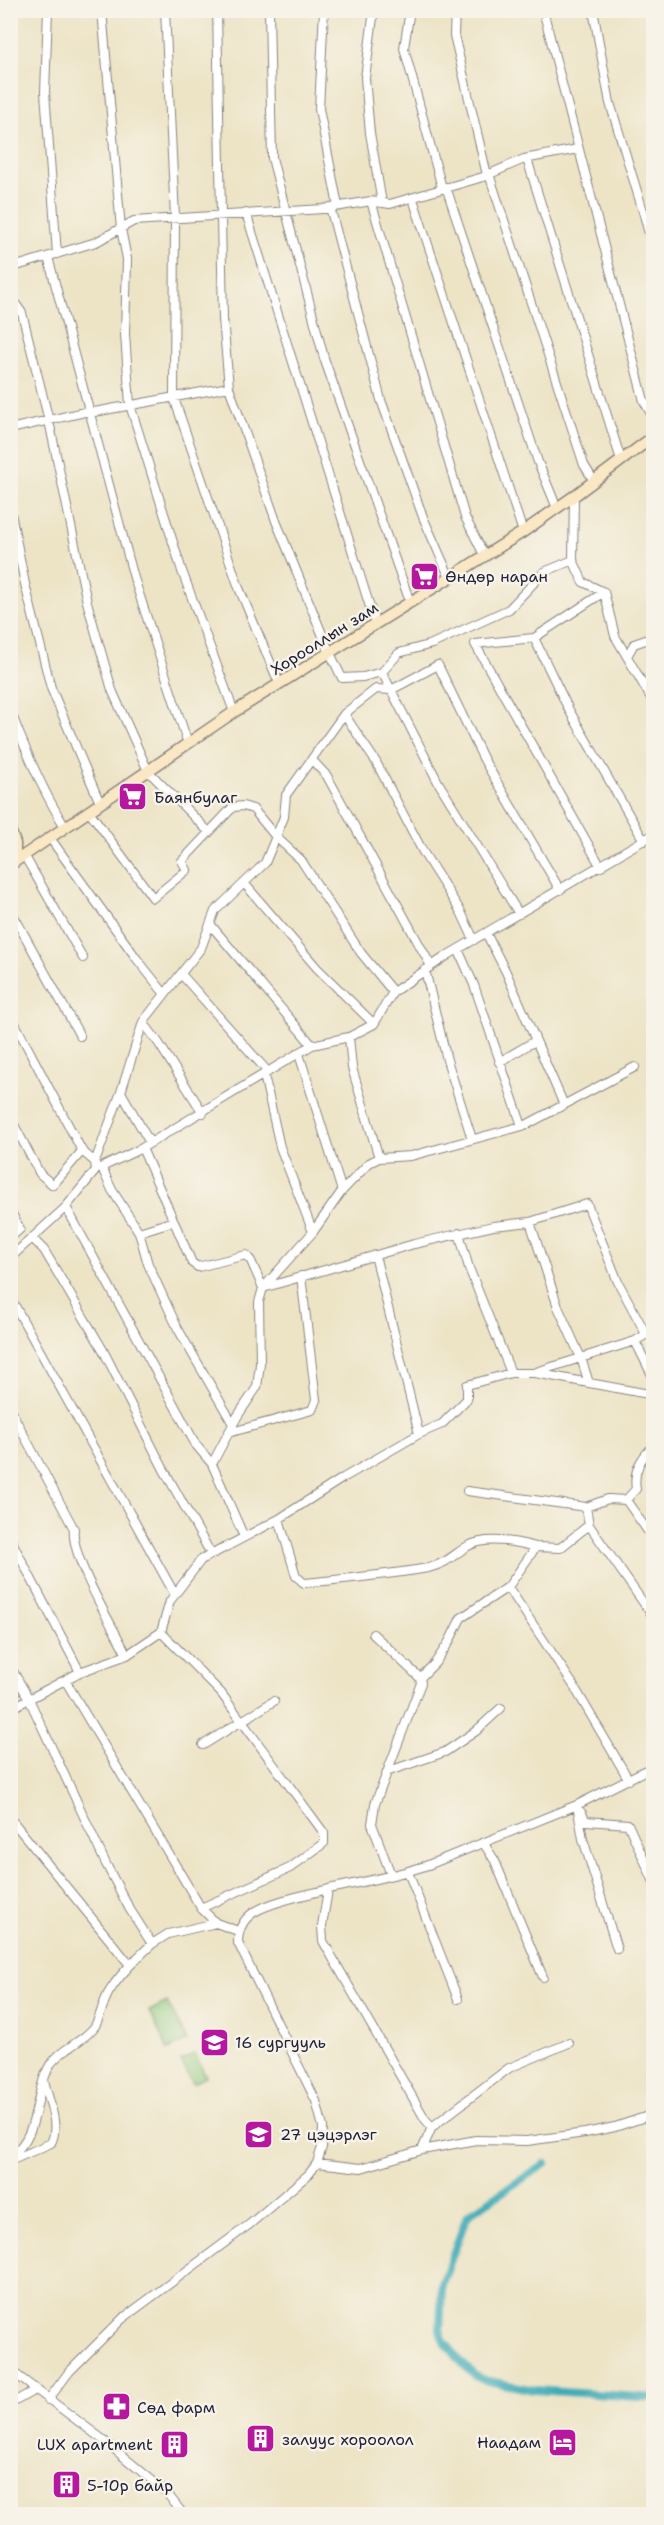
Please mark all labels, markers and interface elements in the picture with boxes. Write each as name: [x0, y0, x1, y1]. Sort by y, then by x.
supermarket icon: Өндөр наран: [408, 560, 440, 592]
place label: Өндөр наран: [445, 566, 548, 587]
street label: Хорооллын зам: [267, 597, 382, 680]
supermarket icon: Баянбулаг: [117, 781, 149, 813]
place label: Баянбулаг: [154, 787, 238, 808]
school or university icon: 16 сургууль: [198, 2026, 230, 2058]
place label: 16 сургууль: [235, 2032, 326, 2053]
school or university icon: 27 цэцэрлэг: [243, 2118, 275, 2150]
place label: 27 цэцэрлэг: [280, 2124, 378, 2145]
pharmacy icon: Сөд фарм: [100, 2391, 132, 2423]
place label: Сөд фарм: [137, 2397, 215, 2418]
building icon: залуус хороолол: [245, 2423, 277, 2455]
hotel icon: Наадам: [546, 2426, 578, 2458]
building icon: LUX apartment: [158, 2428, 190, 2460]
place label: залуус хороолол: [282, 2429, 414, 2450]
place label: Наадам: [477, 2432, 541, 2453]
place label: LUX apartment: [37, 2434, 153, 2455]
building icon: 5-10р байр: [50, 2469, 82, 2501]
place label: 5-10р байр: [87, 2475, 173, 2496]

